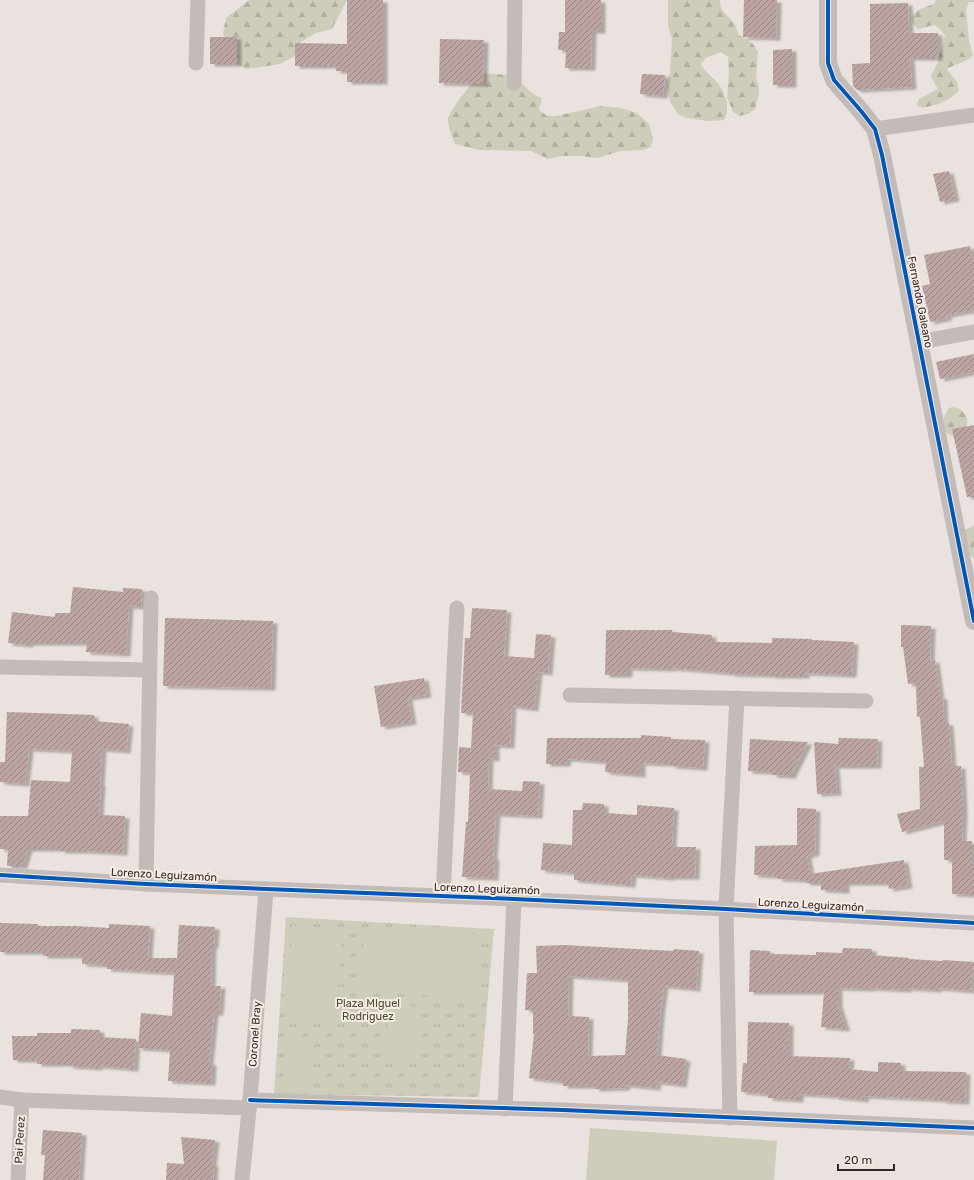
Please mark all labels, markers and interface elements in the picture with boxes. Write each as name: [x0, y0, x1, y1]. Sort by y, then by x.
street label: Fernando Galeano: [905, 255, 935, 349]
street label: Lorenzo Leguizamón: [111, 866, 217, 884]
street label: Lorenzo Leguizamón: [434, 881, 540, 897]
street label: Lorenzo Leguizamón: [758, 896, 864, 914]
park label: Plaza MIguel Rodriguez: [336, 997, 400, 1023]
street label: Coronel Bray: [246, 1001, 264, 1067]
street label: Pai Perez: [12, 1116, 28, 1164]
scale bar: [838, 1146, 894, 1172]
text: 20 m: [844, 1153, 872, 1167]

